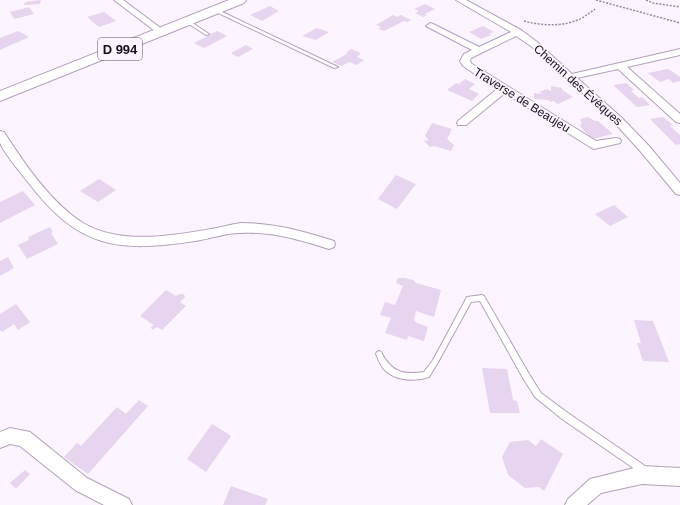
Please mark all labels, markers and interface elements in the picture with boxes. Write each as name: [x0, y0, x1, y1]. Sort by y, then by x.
road number: D 994: [98, 38, 142, 60]
street label: Chemin des Évêques: [531, 41, 626, 128]
street label: Traverse de Beaujeu: [471, 65, 573, 135]

